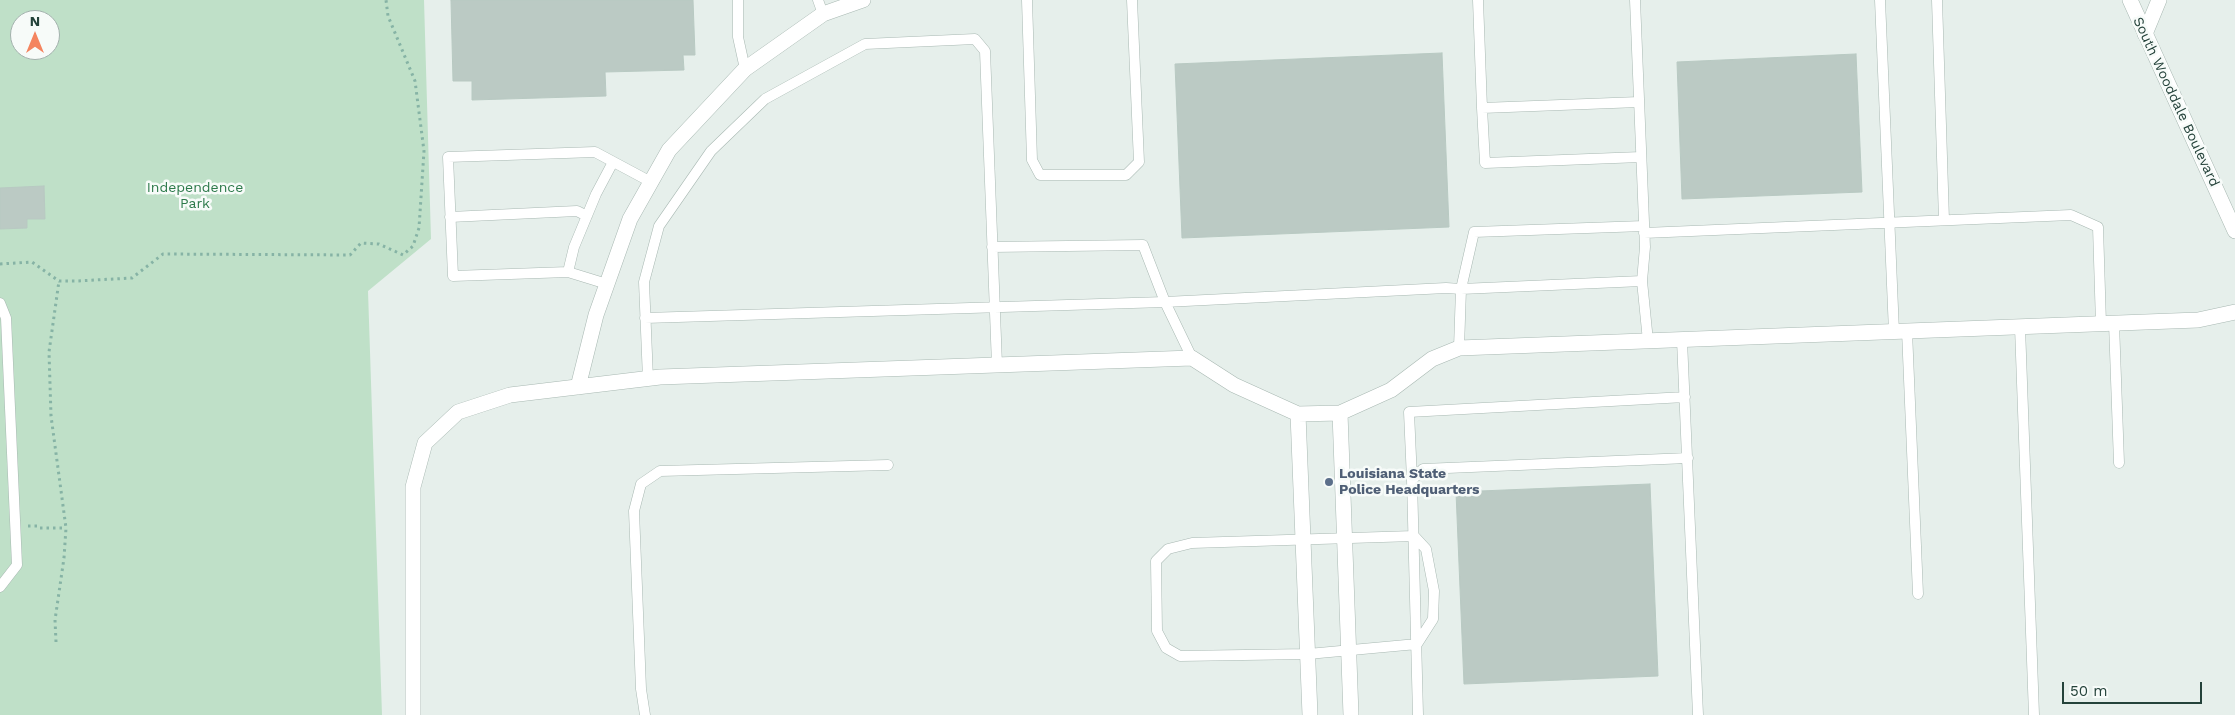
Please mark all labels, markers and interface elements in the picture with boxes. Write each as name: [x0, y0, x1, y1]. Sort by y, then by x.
north arrow: [10, 10, 60, 60]
text: N: [30, 13, 40, 29]
street label: South Wooddale Boulevard: [2129, 14, 2223, 190]
park label: Independence Park: [147, 180, 243, 212]
place label: Louisiana State Police Headquarters: [1339, 466, 1479, 498]
marker: Louisiana State Police Headquarters: [1323, 476, 1335, 488]
scale bar: [2065, 672, 2205, 704]
text: 50 m: [2070, 682, 2107, 700]

